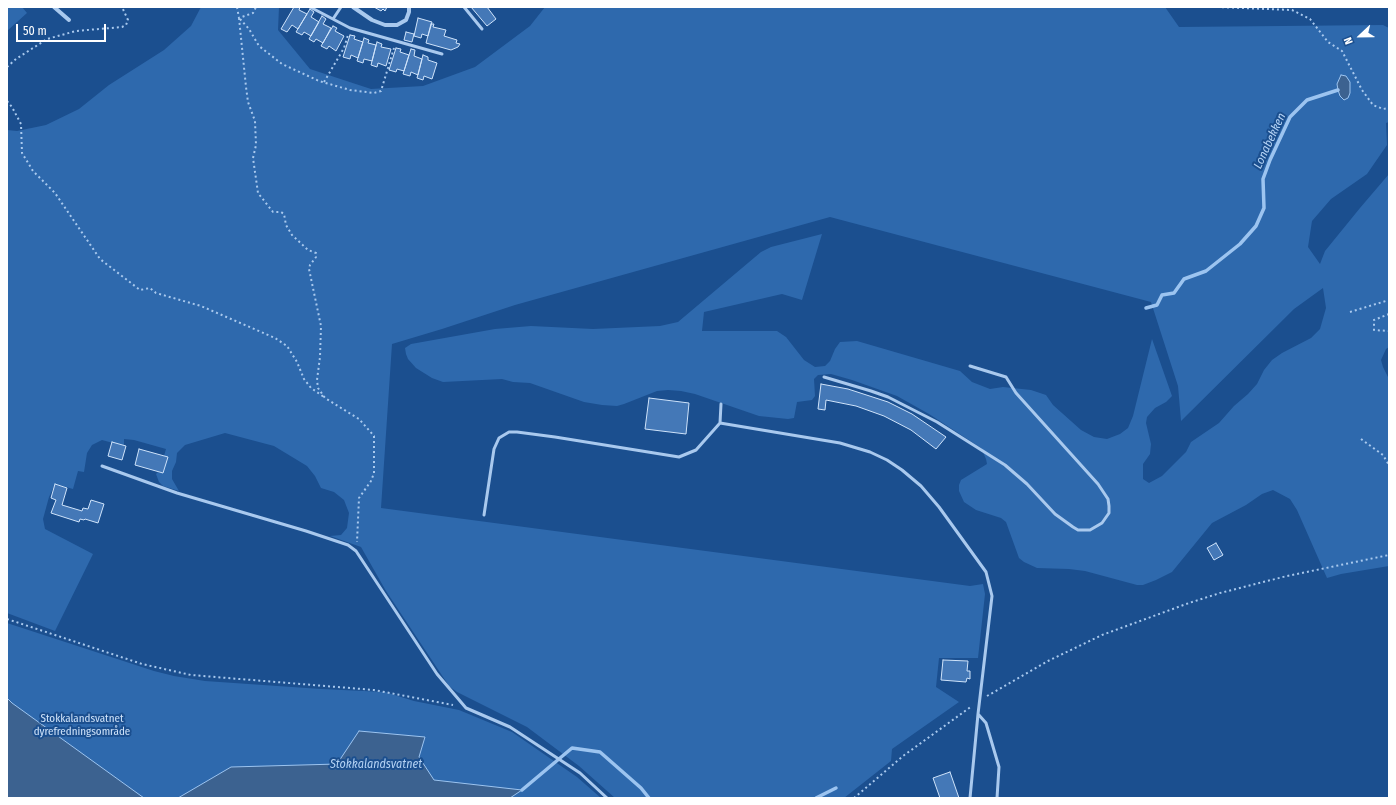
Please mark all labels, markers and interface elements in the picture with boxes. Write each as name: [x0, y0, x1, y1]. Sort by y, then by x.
scale bar: [18, 16, 108, 42]
north arrow: [1340, 16, 1380, 56]
text: 50 m: [23, 24, 47, 38]
text: N: [1341, 35, 1356, 46]
water label: Lonabekken: [1251, 111, 1289, 171]
park label: Stokkalandsvatnet dyrefredningsområde: [34, 712, 130, 738]
water label: Stokkalandsvatnet: [330, 758, 422, 772]

